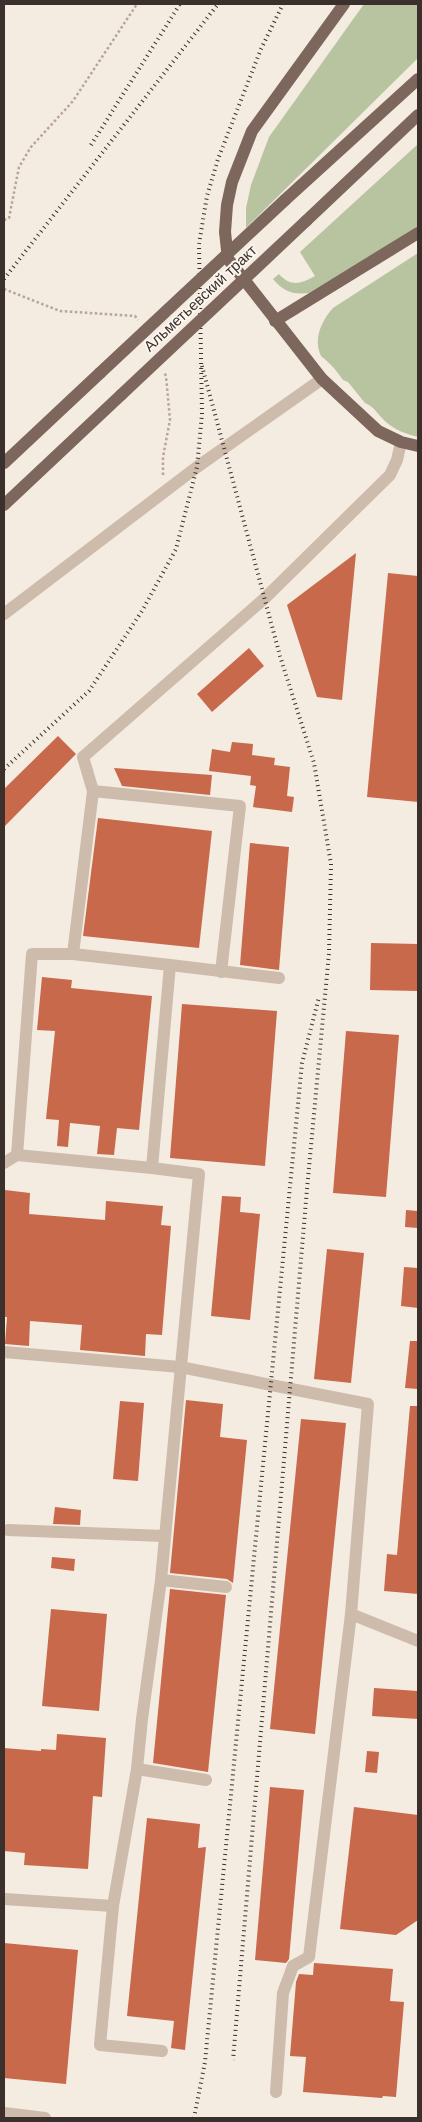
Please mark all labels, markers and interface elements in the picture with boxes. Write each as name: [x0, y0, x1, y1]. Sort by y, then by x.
street label: Альметьевский тракт: [140, 241, 260, 355]

